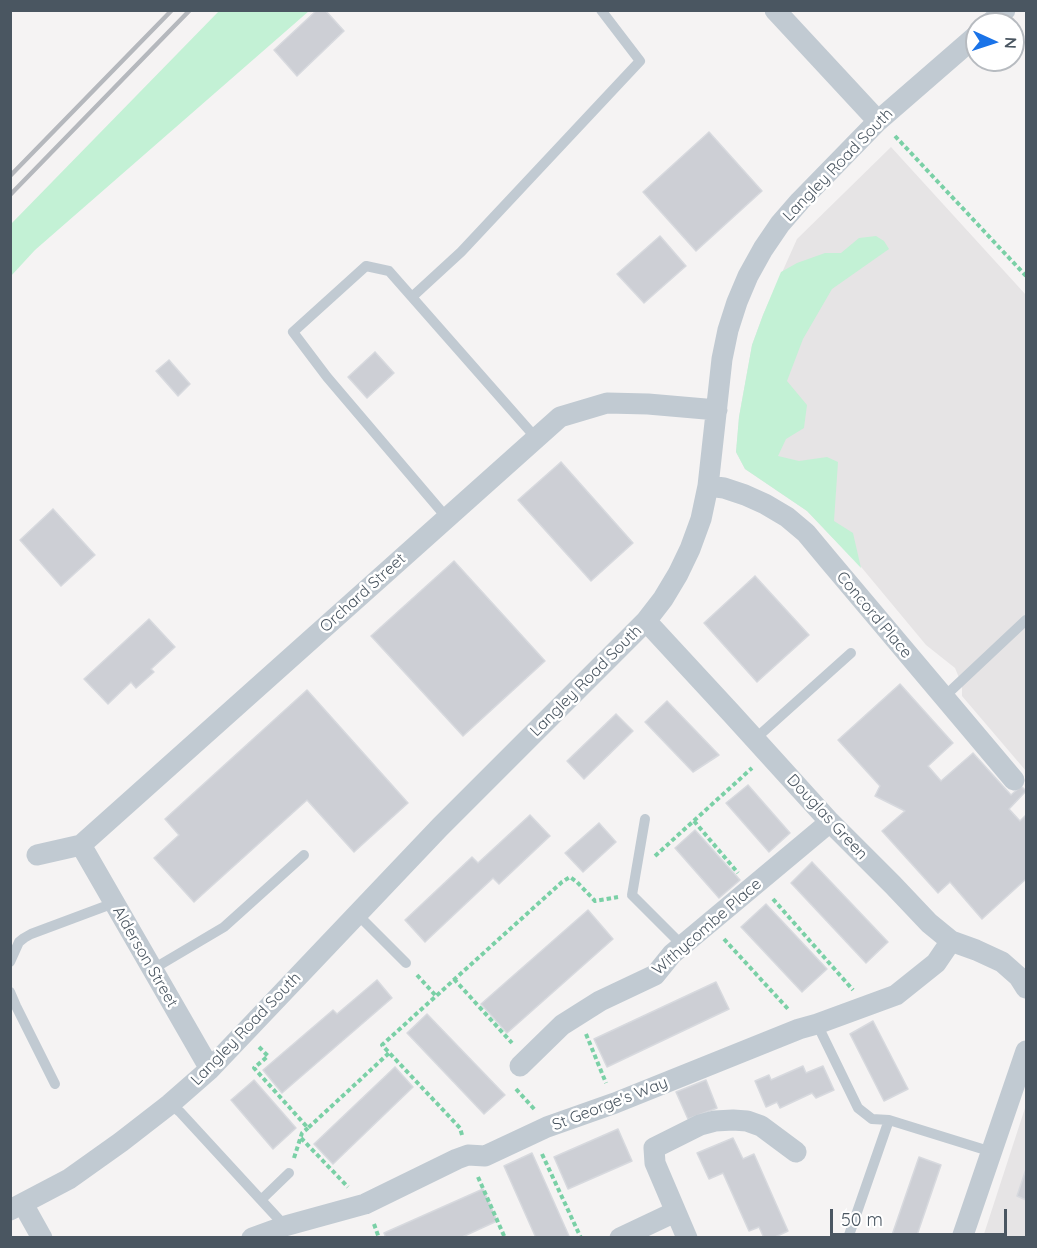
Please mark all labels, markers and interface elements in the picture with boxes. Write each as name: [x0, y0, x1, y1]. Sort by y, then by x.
north arrow: [965, 12, 1025, 72]
text: N: [1001, 36, 1021, 49]
street label: Langley Road South: [779, 104, 897, 226]
street label: Orchard Street: [316, 549, 410, 637]
street label: Concord Place: [832, 568, 916, 662]
street label: Langley Road South: [526, 621, 646, 741]
street label: Douglas Green: [783, 770, 871, 864]
street label: Withycombe Place: [649, 874, 765, 980]
street label: Alderson Street: [108, 903, 182, 1011]
street label: Langley Road South: [187, 968, 305, 1090]
street label: St George's Way: [549, 1073, 671, 1135]
scale bar: [833, 1197, 1010, 1235]
text: 50 m: [841, 1208, 883, 1231]

